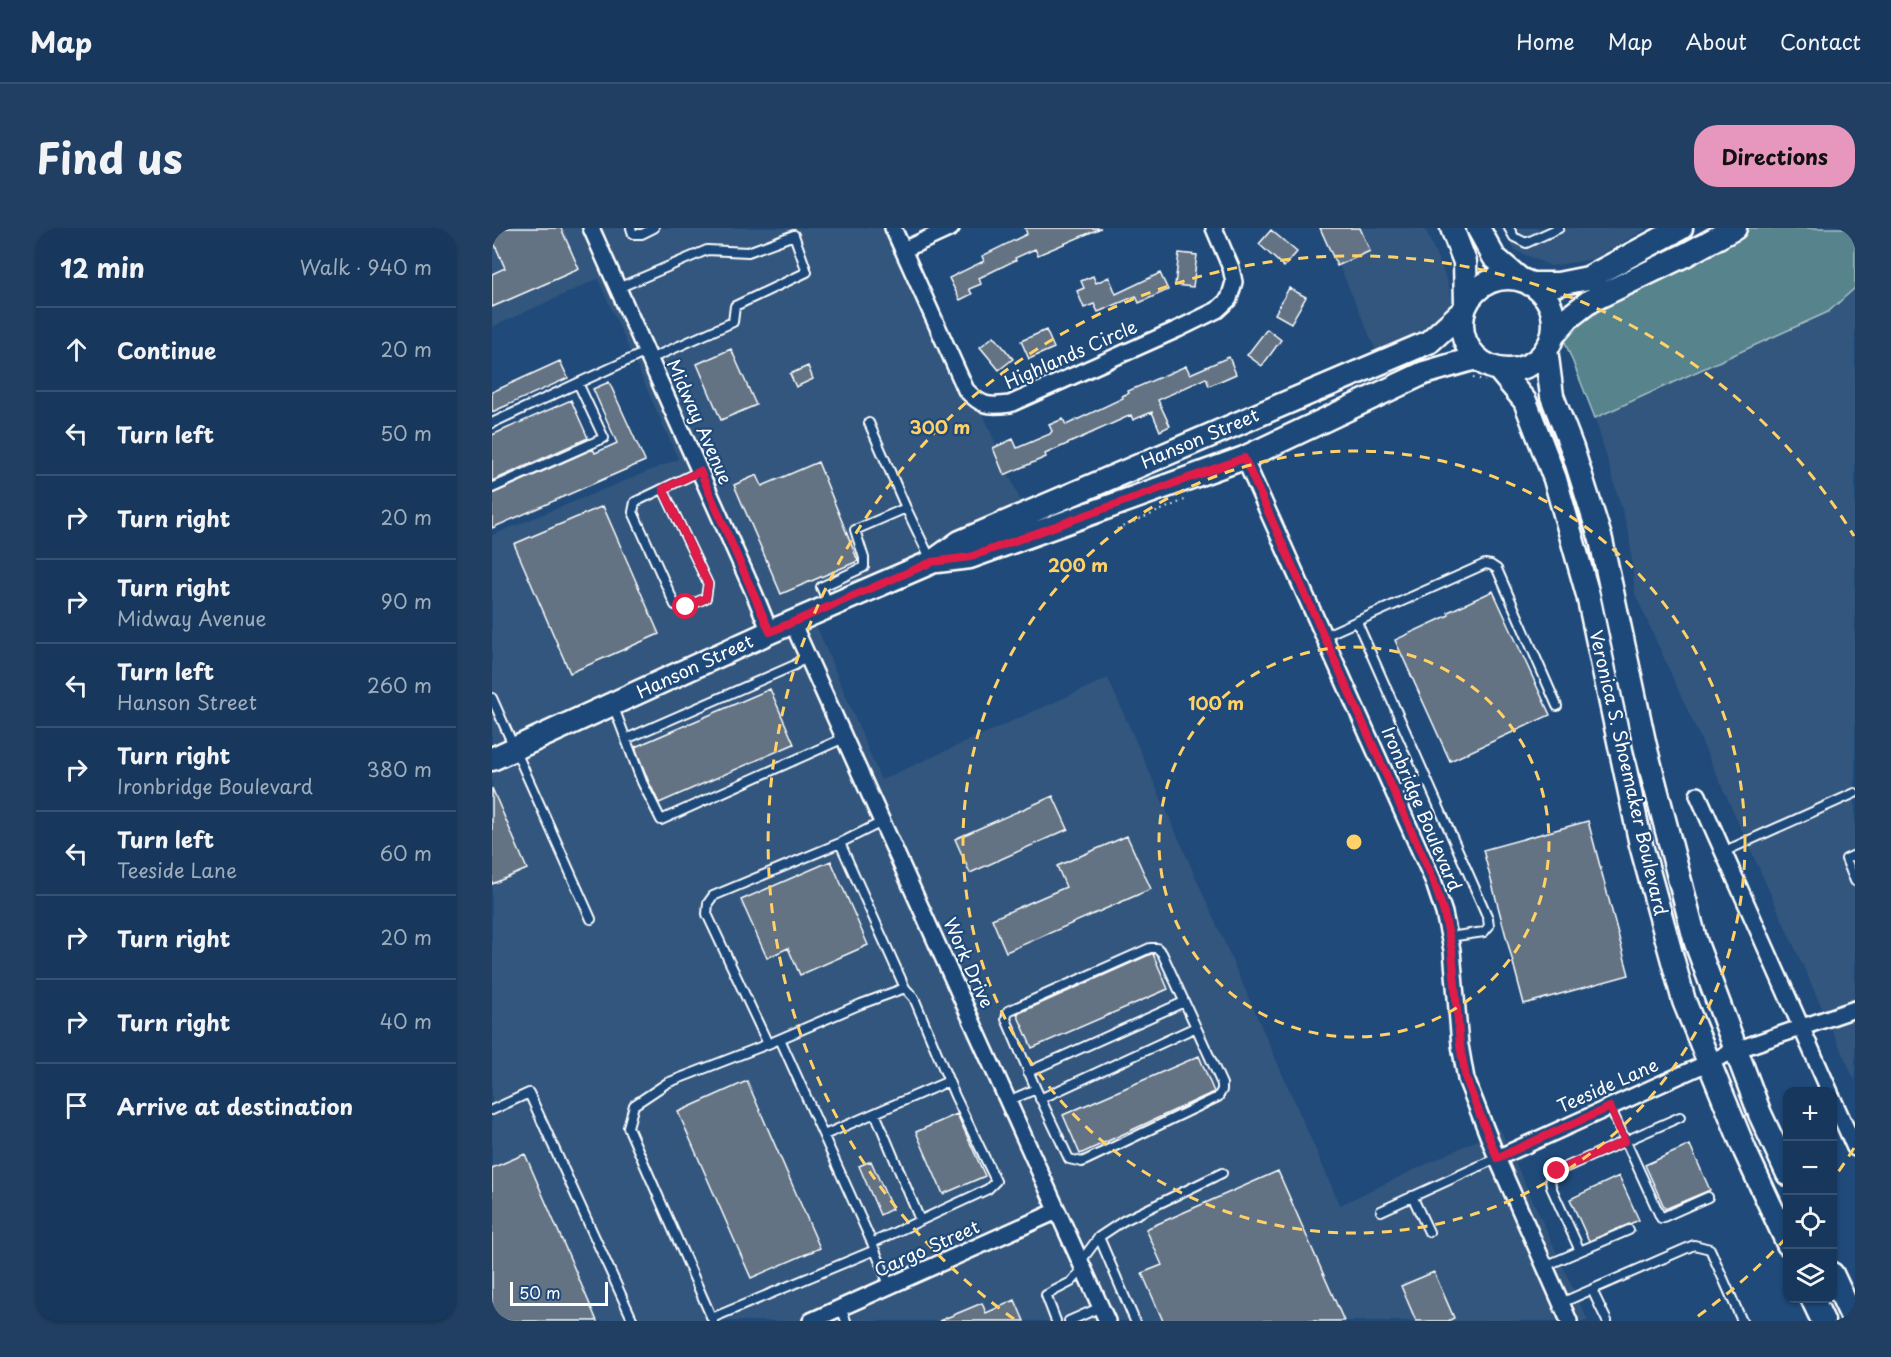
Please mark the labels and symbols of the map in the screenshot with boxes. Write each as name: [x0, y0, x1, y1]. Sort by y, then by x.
street label: Highlands Circle: [1000, 312, 1141, 395]
street label: Midway Avenue: [661, 354, 740, 488]
street label: Hanson Street: [1136, 401, 1263, 475]
text: 300 m: [910, 413, 970, 440]
text: 200 m: [1048, 551, 1108, 578]
route start: [672, 593, 698, 619]
street label: Hanson Street: [632, 627, 757, 704]
street label: Veronica S. Shoemaker Boulevard: [1583, 627, 1675, 918]
text: 100 m: [1188, 689, 1244, 716]
street label: Ironbridge Boulevard: [1375, 722, 1469, 895]
centre of rings: [1344, 832, 1364, 852]
street label: Work Drive: [937, 913, 1001, 1012]
street label: Teeside Lane: [1552, 1050, 1662, 1119]
route end: [1543, 1157, 1569, 1183]
street label: Cargo Street: [869, 1212, 983, 1283]
scale bar: [510, 1279, 608, 1306]

